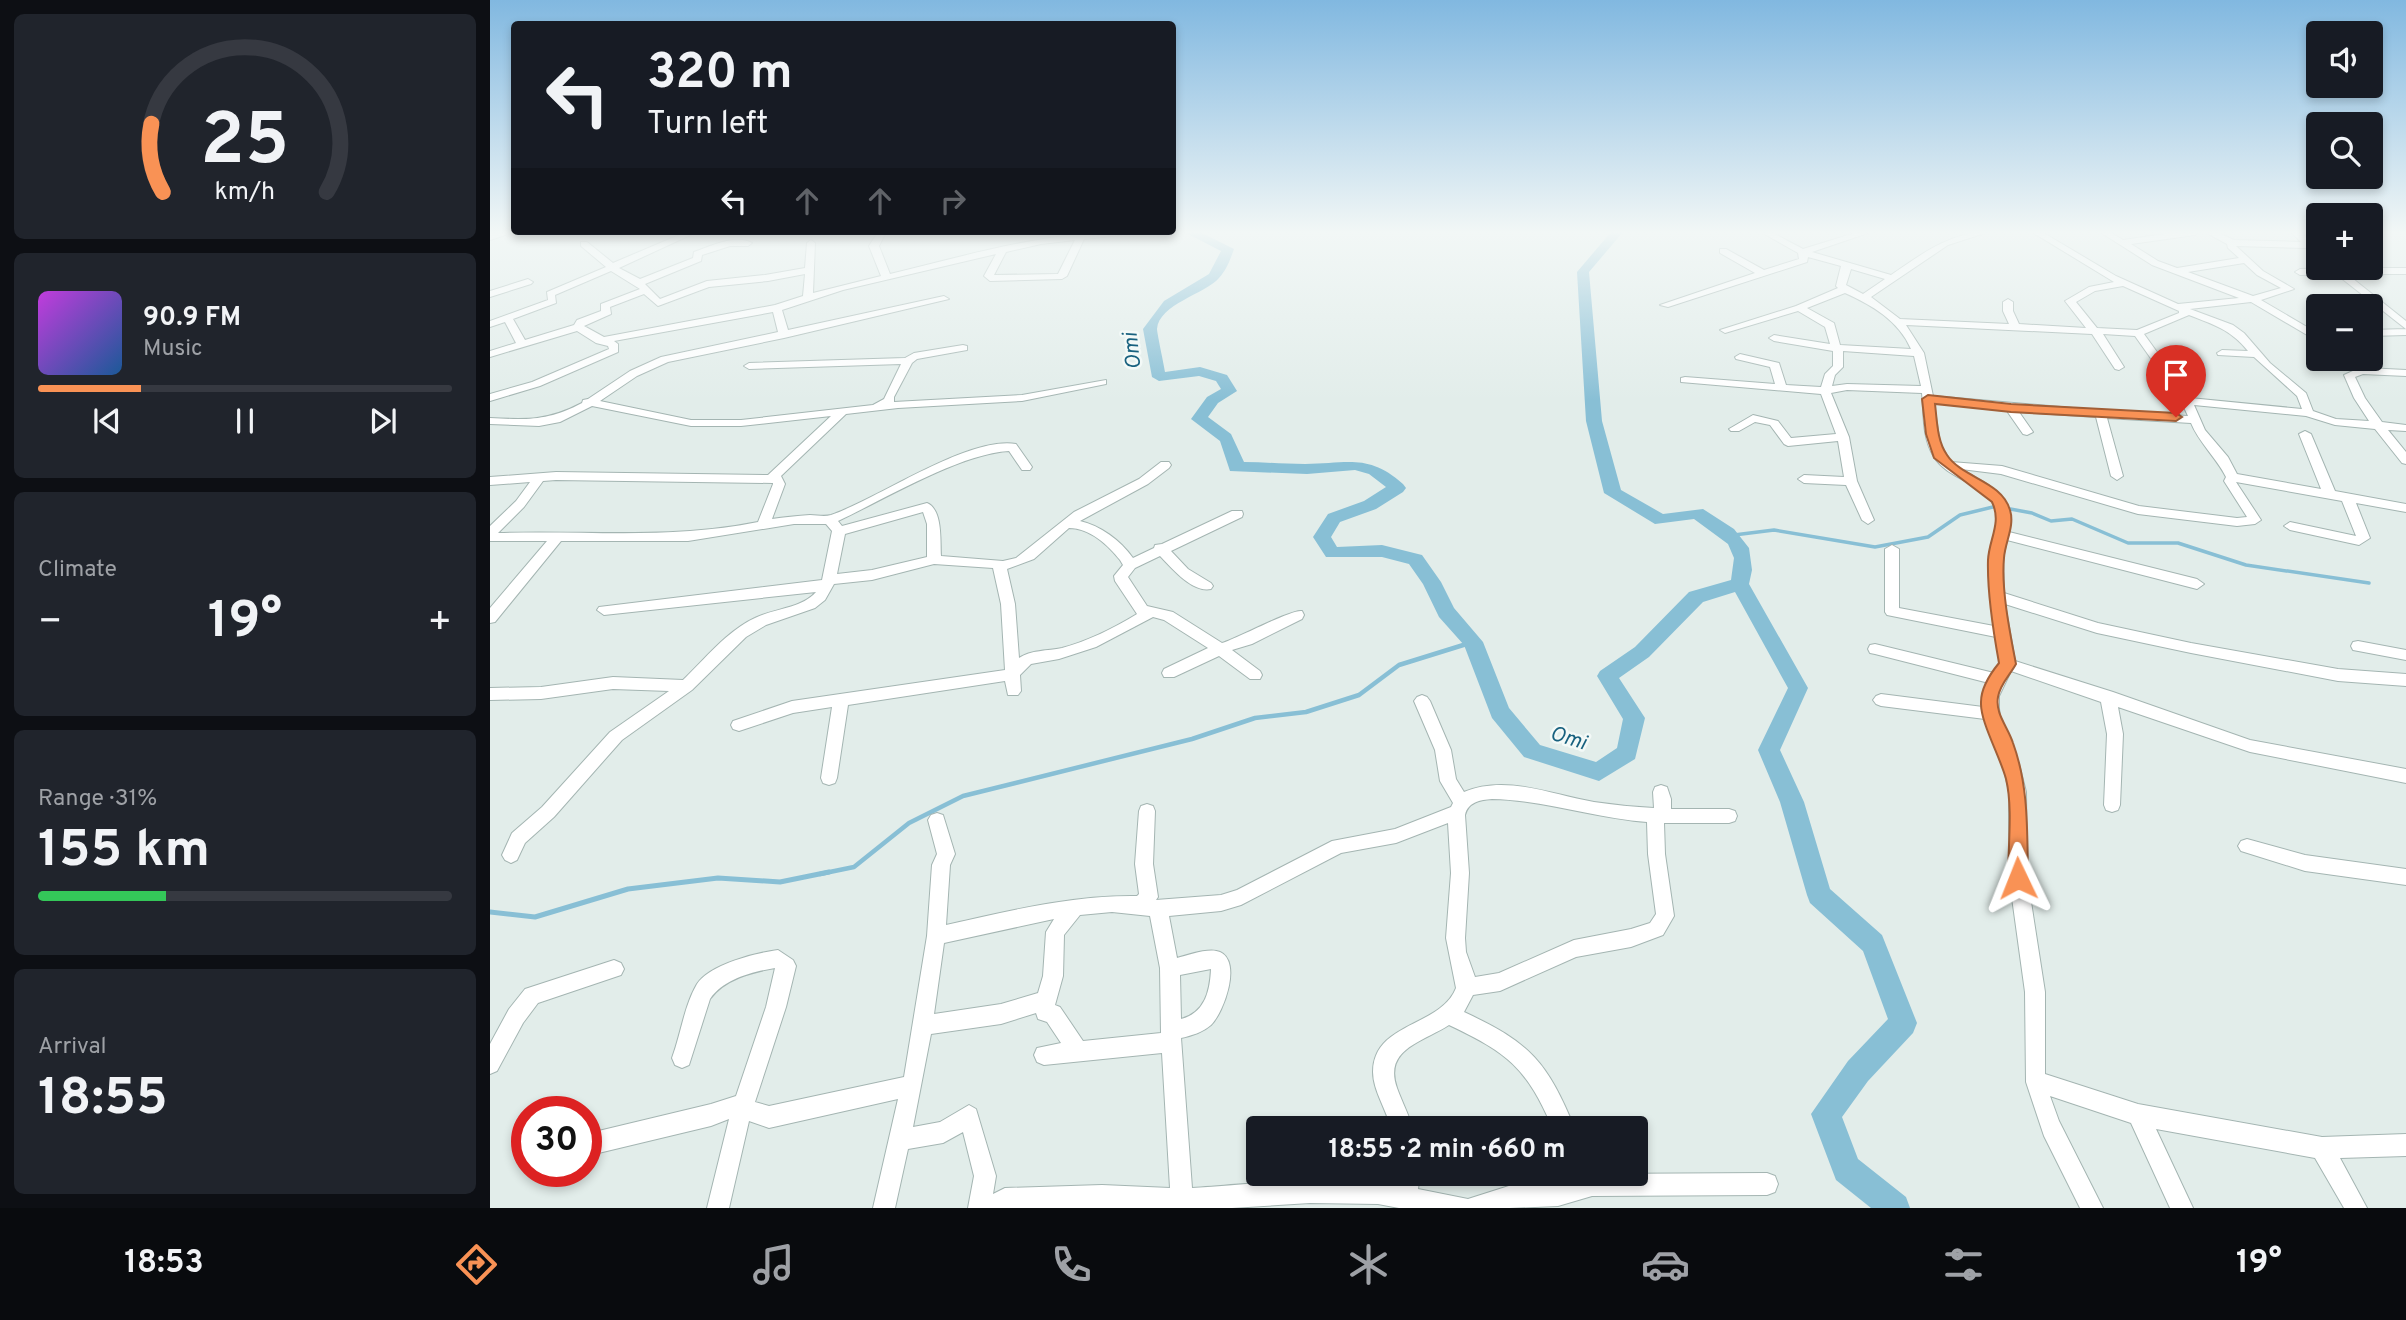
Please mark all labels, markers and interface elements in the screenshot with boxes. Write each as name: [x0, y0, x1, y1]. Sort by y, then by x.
map controls: [2306, 21, 2383, 371]
button: sound: [2306, 21, 2383, 98]
text: 320 m: [647, 44, 793, 106]
icon: left: [532, 49, 623, 140]
text: 25: [201, 99, 290, 191]
text: Turn left: [647, 105, 768, 145]
button: search: [2306, 112, 2383, 189]
text: km/h: [215, 177, 275, 209]
icon: left: [715, 182, 753, 220]
icon: ahead: [788, 182, 826, 220]
icon: ahead: [861, 182, 899, 220]
icon: right: [934, 182, 972, 220]
button: +: [2306, 203, 2383, 280]
button: −: [2306, 294, 2383, 371]
text: 90.9 FM: [143, 302, 241, 335]
water label: Omi: [1117, 329, 1148, 371]
text: Music: [143, 335, 203, 364]
pin: [2146, 345, 2206, 417]
icon: arrive: [2157, 356, 2195, 394]
icon: previous: [88, 402, 126, 440]
icon: pause: [226, 402, 264, 440]
icon: next: [364, 402, 402, 440]
text: Climate: [38, 556, 117, 585]
text: 19°: [208, 590, 282, 656]
text: −: [38, 599, 63, 648]
text: +: [427, 599, 452, 648]
water label: Omi: [1546, 721, 1591, 758]
text: Range · 31%: [38, 785, 157, 814]
text: 155 km: [38, 819, 210, 885]
position arrow: [1981, 841, 2055, 915]
text: Arrival: [38, 1033, 107, 1062]
text: 18:55: [38, 1067, 168, 1133]
speed limit sign: 30: [511, 1096, 602, 1187]
text: 18:55 · 2 min · 660 m: [1328, 1134, 1566, 1167]
icon: directions: [452, 1240, 501, 1289]
icon: music: [749, 1240, 798, 1289]
icon: phone: [1047, 1240, 1096, 1289]
icon: climate: [1344, 1240, 1393, 1289]
icon: car: [1641, 1240, 1690, 1289]
icon: filters: [1939, 1240, 1988, 1289]
text: 18:53: [124, 1244, 204, 1284]
text: 19°: [2236, 1244, 2282, 1284]

